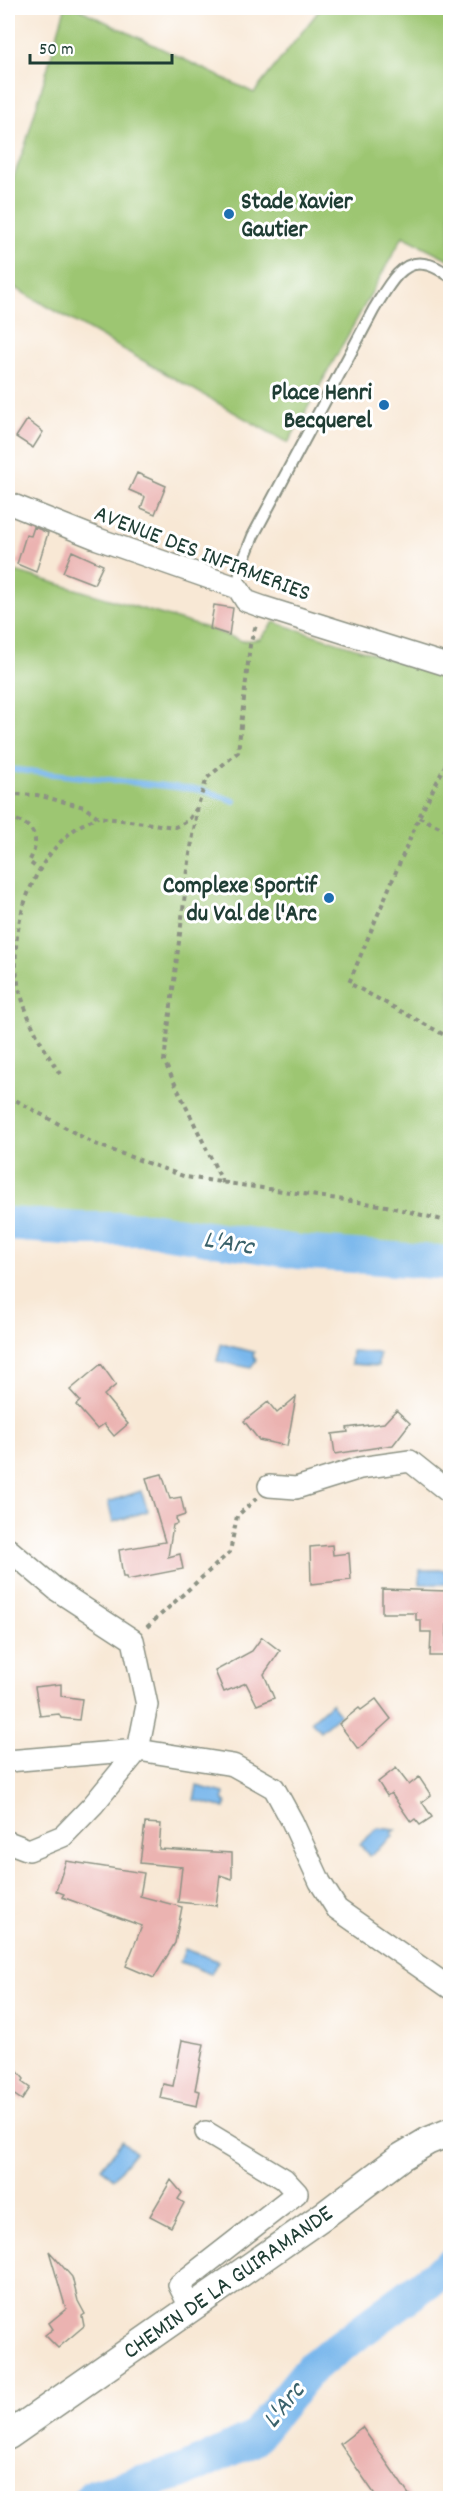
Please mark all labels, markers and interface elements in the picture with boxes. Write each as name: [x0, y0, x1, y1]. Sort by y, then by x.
scale bar: [30, 27, 172, 65]
text: 50 m: [39, 38, 74, 63]
place label: Stade Xavier Gautier: [241, 186, 354, 248]
marker: Stade Xavier Gautier: [222, 207, 236, 221]
place label: Place Henri Becquerel: [271, 377, 373, 439]
marker: Place Henri Becquerel: [377, 398, 391, 412]
street label: AVENUE DES INFIRMERIES: [89, 498, 315, 612]
place label: Complexe Sportif du Val de l'Arc: [163, 870, 319, 932]
marker: Complexe Sportif du Val de l'Arc: [322, 891, 336, 905]
water label: L'Arc: [201, 1222, 258, 1267]
street label: CHEMIN DE LA GUIRAMANDE: [117, 2198, 341, 2369]
water label: L'Arc: [255, 2374, 316, 2437]

